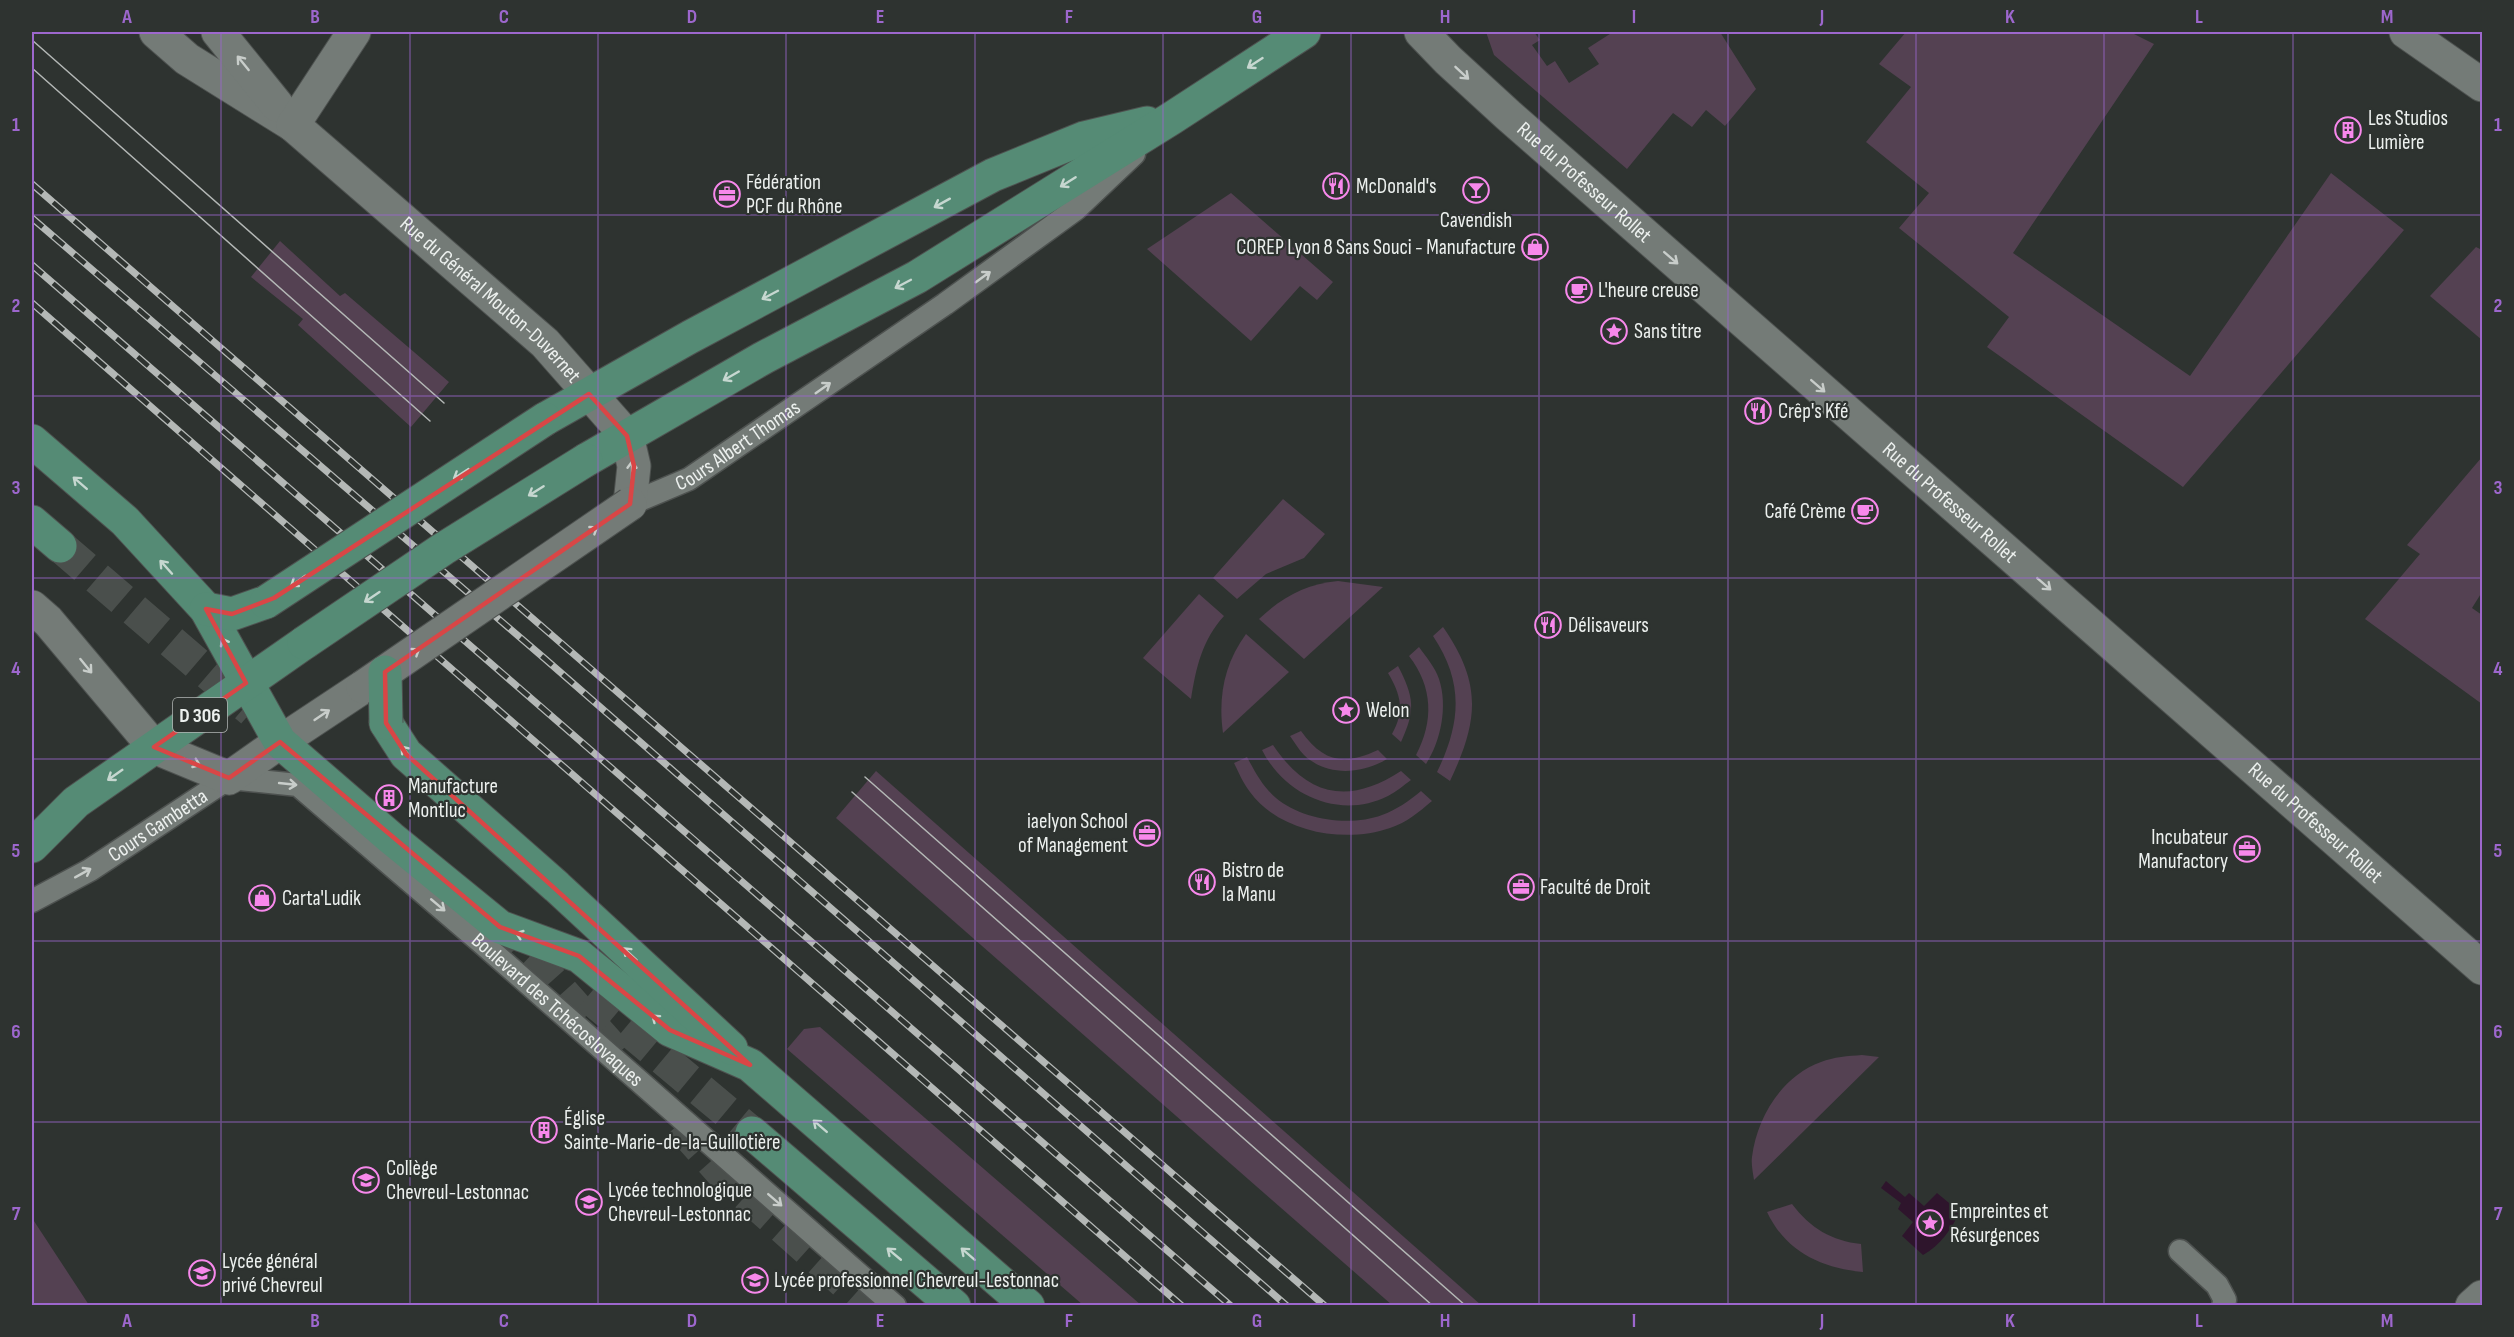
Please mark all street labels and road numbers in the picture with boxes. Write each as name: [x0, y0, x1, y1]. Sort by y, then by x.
street label: Rue du Professeur Rollet: [1512, 117, 1657, 248]
street label: Rue du Général Mouton-Duvernet: [395, 211, 586, 388]
street label: Cours Albert Thomas: [672, 395, 805, 496]
street label: Rue du Professeur Rollet: [1877, 437, 2022, 568]
road number: D 306: [173, 698, 227, 732]
street label: Rue du Professeur Rollet: [2243, 757, 2388, 888]
street label: Cours Gambetta: [104, 784, 212, 867]
street label: Boulevard des Tchécoslovaques: [466, 928, 648, 1092]

